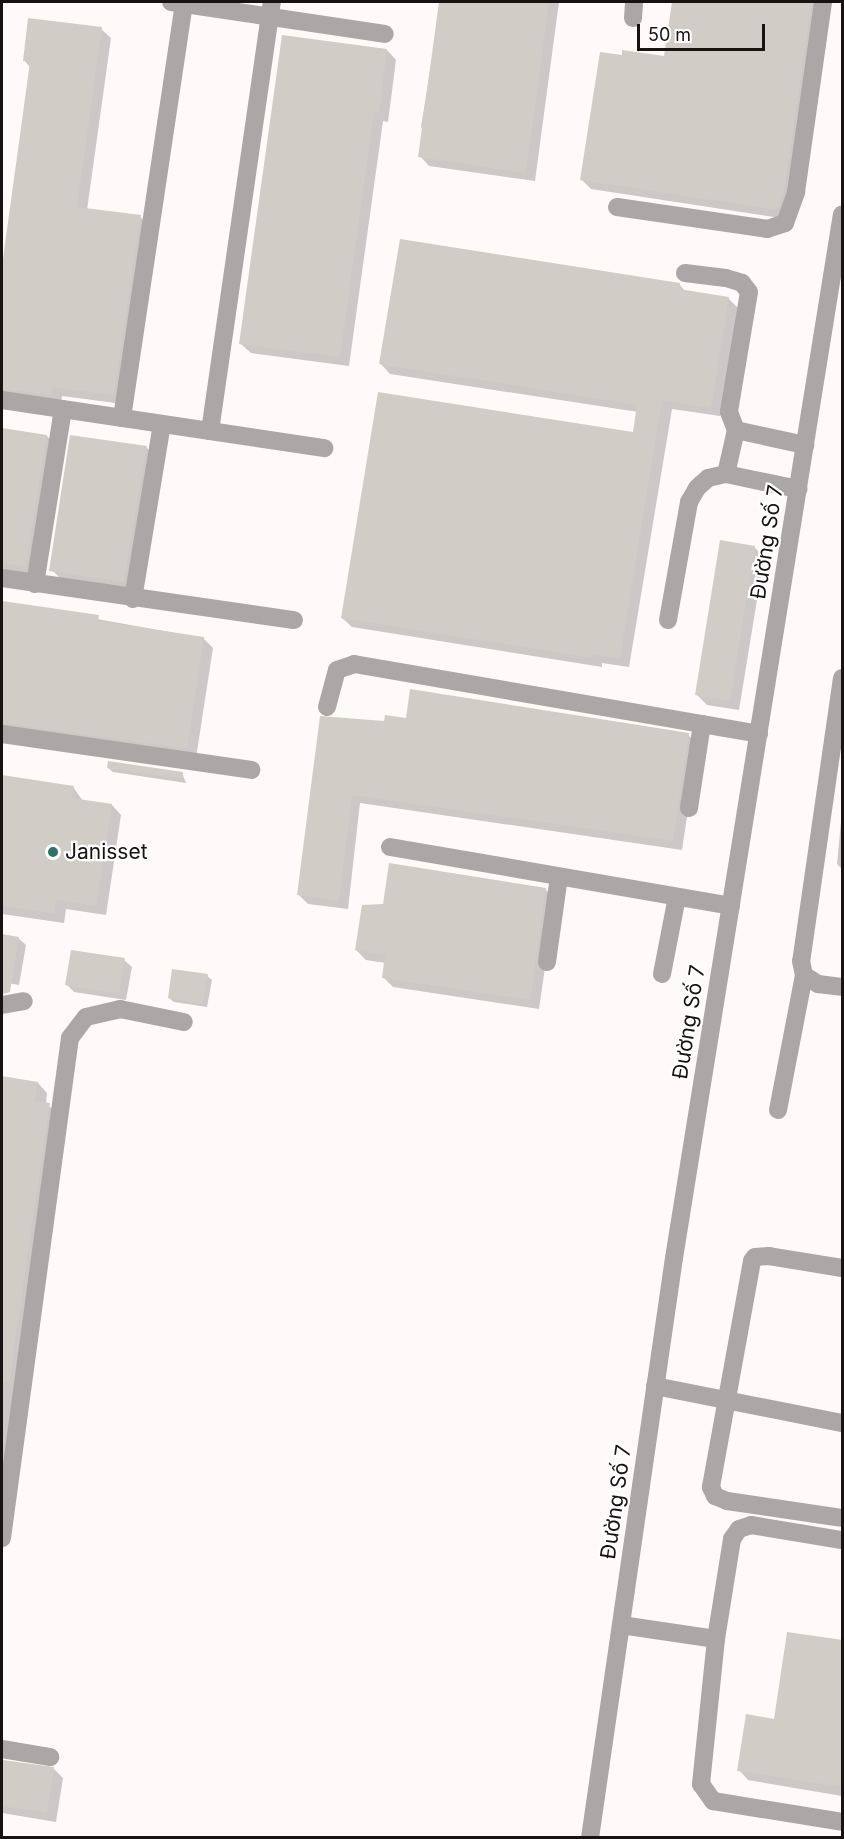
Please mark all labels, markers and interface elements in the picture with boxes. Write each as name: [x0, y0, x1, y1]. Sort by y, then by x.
scale bar: [640, 12, 768, 50]
text: 50 m: [648, 24, 691, 45]
street label: Đường Số 7: [746, 483, 788, 601]
place label: Janisset: [65, 839, 148, 865]
marker: Janisset: [46, 845, 60, 859]
street label: Đường Số 7: [668, 963, 710, 1081]
street label: Đường Số 7: [596, 1443, 636, 1561]

